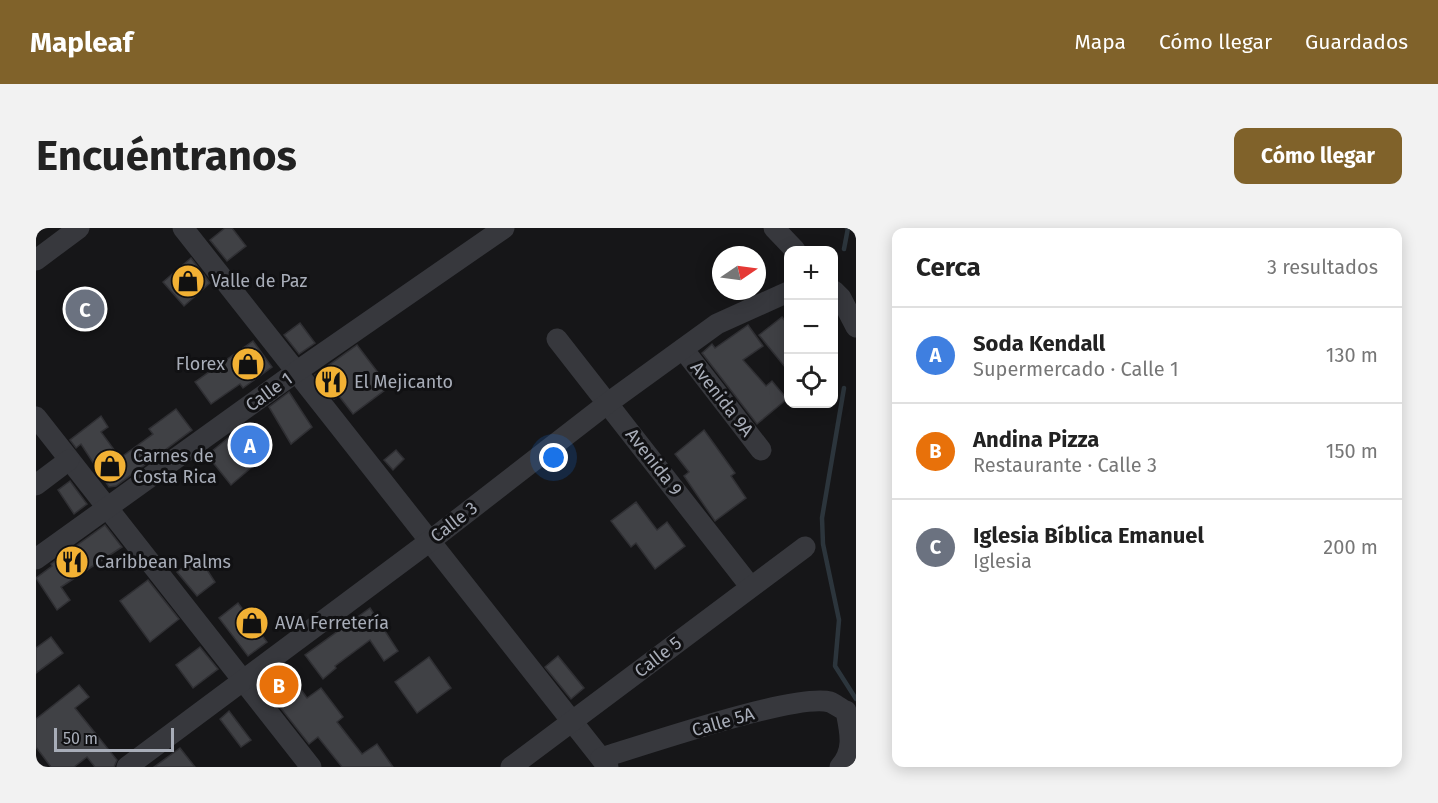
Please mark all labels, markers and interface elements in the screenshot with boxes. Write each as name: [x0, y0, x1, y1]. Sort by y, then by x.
text: Mapleaf: [30, 26, 133, 59]
text: Mapa: [1074, 29, 1126, 55]
text: Cómo llegar: [1159, 29, 1272, 55]
text: Guardados: [1305, 29, 1408, 55]
button: Cómo llegar: [1234, 128, 1402, 184]
text: Encuéntranos: [36, 131, 297, 181]
north arrow: [712, 246, 766, 300]
map controls: [784, 246, 838, 408]
button: +: [784, 246, 838, 300]
text: Cerca: [916, 252, 981, 283]
text: 3 resultados: [1267, 255, 1378, 279]
shop icon: Valle de Paz: [170, 263, 206, 299]
place label: Valle de Paz: [211, 270, 308, 292]
pin: C: [65, 286, 104, 332]
button: −: [784, 300, 838, 354]
text: Soda Kendall: [973, 330, 1105, 357]
text: A: [930, 343, 941, 367]
text: 130 m: [1326, 343, 1378, 367]
shop icon: Florex: [230, 346, 266, 382]
place label: Florex: [176, 353, 225, 375]
button: locate: [784, 354, 838, 408]
street label: Avenida 9A: [686, 357, 759, 442]
text: Supermercado · Calle 1: [973, 357, 1179, 381]
restaurant icon: El Mejicanto: [313, 364, 349, 400]
street label: Calle 1: [241, 368, 297, 416]
place label: El Mejicanto: [354, 371, 453, 393]
pin: A: [230, 422, 270, 468]
street label: Avenida 9: [621, 424, 687, 500]
text: Andina Pizza: [973, 426, 1099, 453]
text: B: [929, 439, 942, 463]
text: 150 m: [1326, 439, 1378, 463]
your location: [539, 443, 568, 472]
place label: Carnes de Costa Rica: [133, 445, 217, 488]
shop icon: Carnes de Costa Rica: [92, 448, 128, 484]
text: Restaurante · Calle 3: [973, 453, 1157, 477]
street label: Calle 3: [426, 497, 482, 547]
text: Iglesia Bíblica Emanuel: [973, 522, 1204, 549]
text: C: [930, 535, 941, 559]
text: 200 m: [1323, 535, 1378, 559]
restaurant icon: Caribbean Palms: [54, 544, 90, 580]
text: Iglesia: [973, 549, 1032, 573]
place label: Caribbean Palms: [95, 551, 231, 573]
shop icon: AVA Ferretería: [234, 605, 270, 641]
place label: AVA Ferretería: [275, 612, 389, 634]
street label: Calle 5: [630, 632, 686, 682]
pin: B: [260, 662, 298, 708]
street label: Calle 5A: [689, 702, 757, 741]
scale bar: [54, 725, 174, 752]
text: 50 m: [63, 729, 98, 748]

